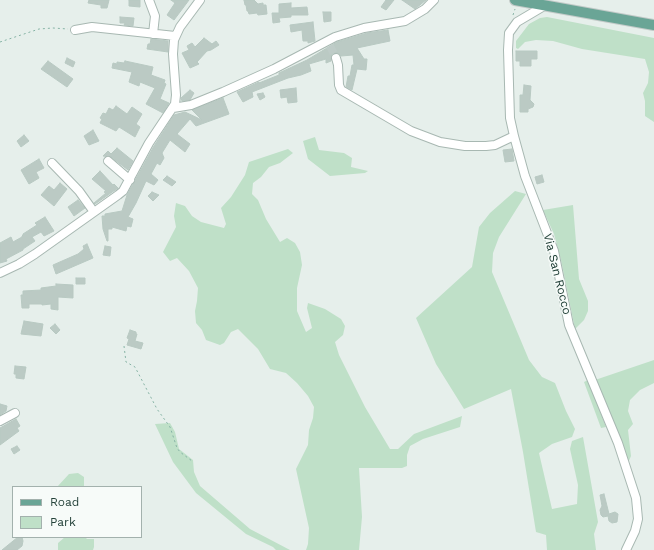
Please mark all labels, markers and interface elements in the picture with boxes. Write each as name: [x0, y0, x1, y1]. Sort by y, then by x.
street label: Via San Rocco: [540, 232, 574, 316]
legend: [12, 486, 142, 538]
text: Road: [50, 495, 79, 509]
text: Park: [50, 515, 76, 529]

